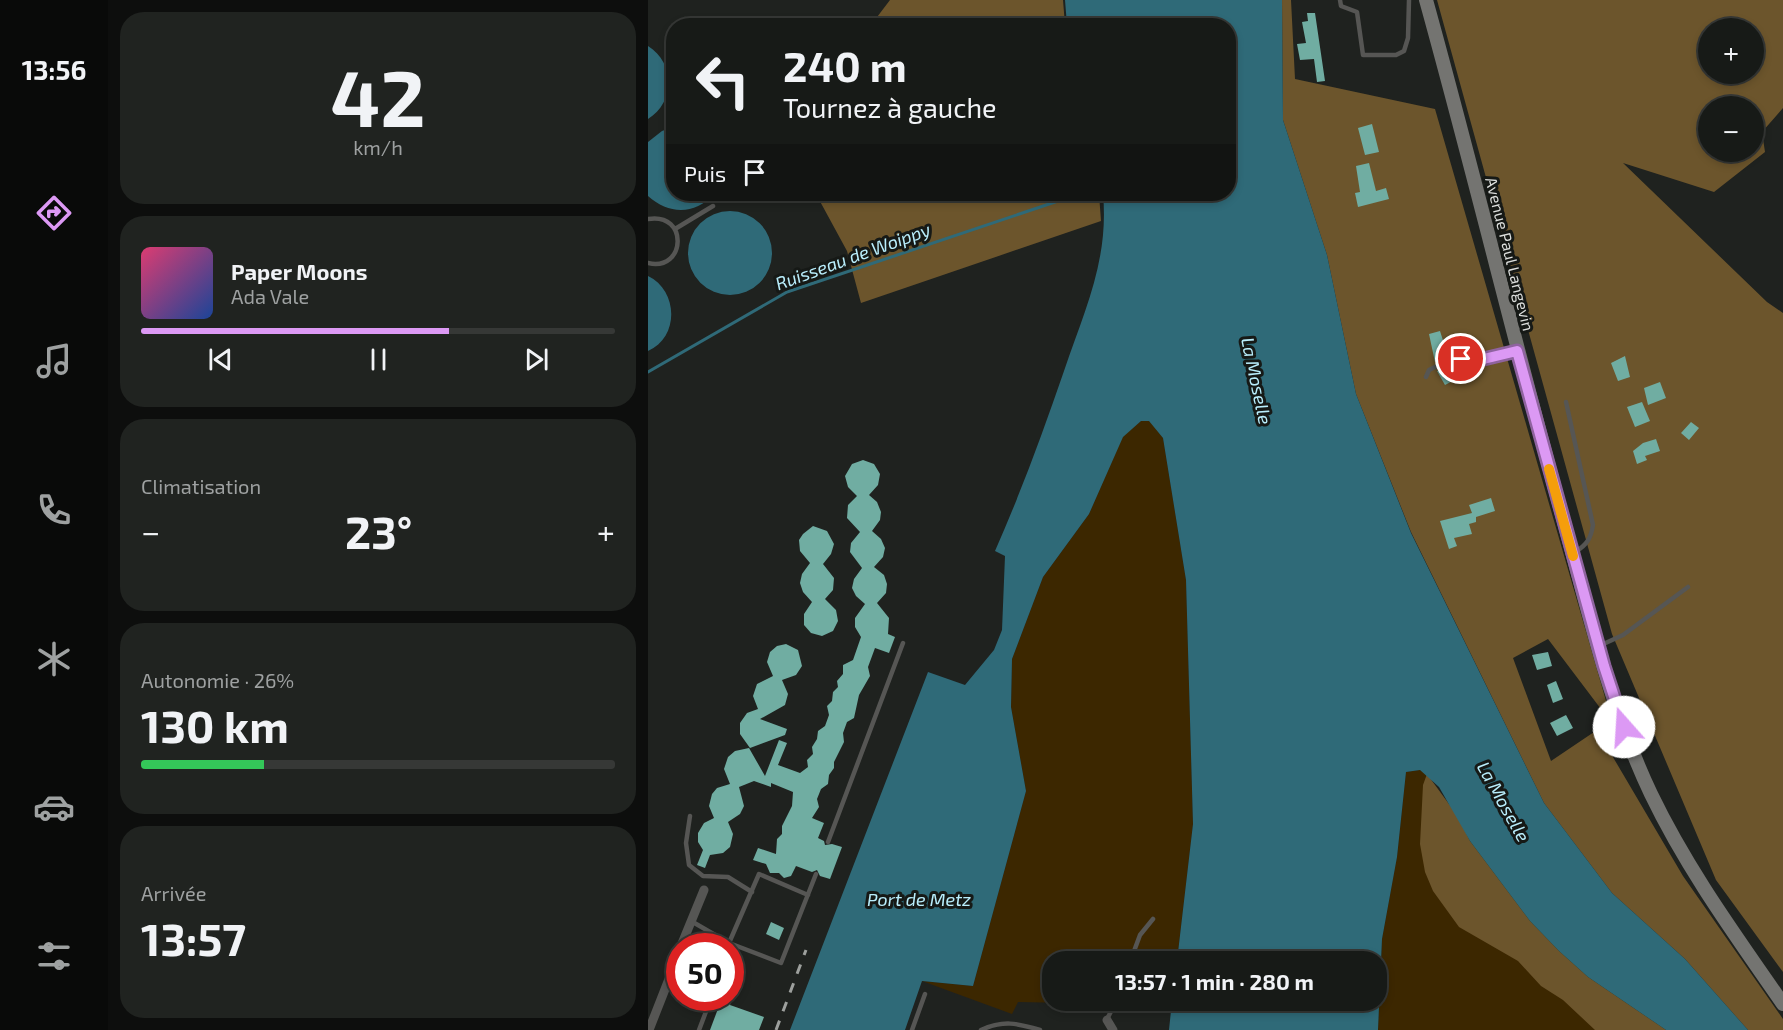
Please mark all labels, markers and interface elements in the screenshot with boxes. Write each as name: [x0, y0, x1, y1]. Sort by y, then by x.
map controls: [1698, 18, 1764, 162]
button: +: [1698, 18, 1764, 84]
text: 240 m: [783, 40, 907, 90]
icon: left: [684, 42, 762, 120]
text: 42: [330, 49, 426, 143]
text: 13:56: [22, 53, 86, 85]
text: Tournez à gauche: [783, 91, 997, 123]
button: −: [1698, 96, 1764, 162]
text: km/h: [353, 135, 403, 159]
icon: arrive: [738, 156, 771, 189]
text: Puis: [684, 160, 726, 186]
street label: Avenue Paul Langevin: [1482, 175, 1539, 333]
icon: directions: [33, 192, 75, 234]
water label: Ruisseau de Woippy: [772, 218, 934, 294]
text: Paper Moons: [231, 258, 367, 284]
text: Ada Vale: [231, 284, 309, 308]
pin: [1435, 333, 1486, 384]
water label: La Moselle: [1237, 335, 1277, 427]
icon: music: [33, 340, 75, 382]
icon: arrive: [1444, 342, 1477, 375]
icon: previous: [204, 343, 237, 376]
icon: pause: [362, 343, 395, 376]
icon: next: [520, 343, 553, 376]
text: Climatisation: [141, 474, 261, 498]
icon: phone: [33, 489, 75, 531]
text: 23°: [345, 504, 412, 558]
text: −: [141, 511, 160, 551]
text: +: [597, 511, 615, 551]
icon: climate: [33, 638, 75, 680]
text: Autonomie · 26%: [141, 668, 294, 692]
position arrow: [1592, 695, 1656, 759]
text: 130 km: [141, 698, 289, 752]
water label: La Moselle: [1473, 758, 1535, 846]
icon: car: [33, 786, 75, 828]
text: Arrivée: [141, 881, 206, 905]
water label: Port de Metz: [867, 888, 971, 910]
text: 13:57: [141, 911, 246, 965]
speed limit sign: 50: [666, 933, 744, 1011]
icon: filters: [33, 935, 75, 977]
text: 13:57 · 1 min · 280 m: [1115, 968, 1314, 994]

